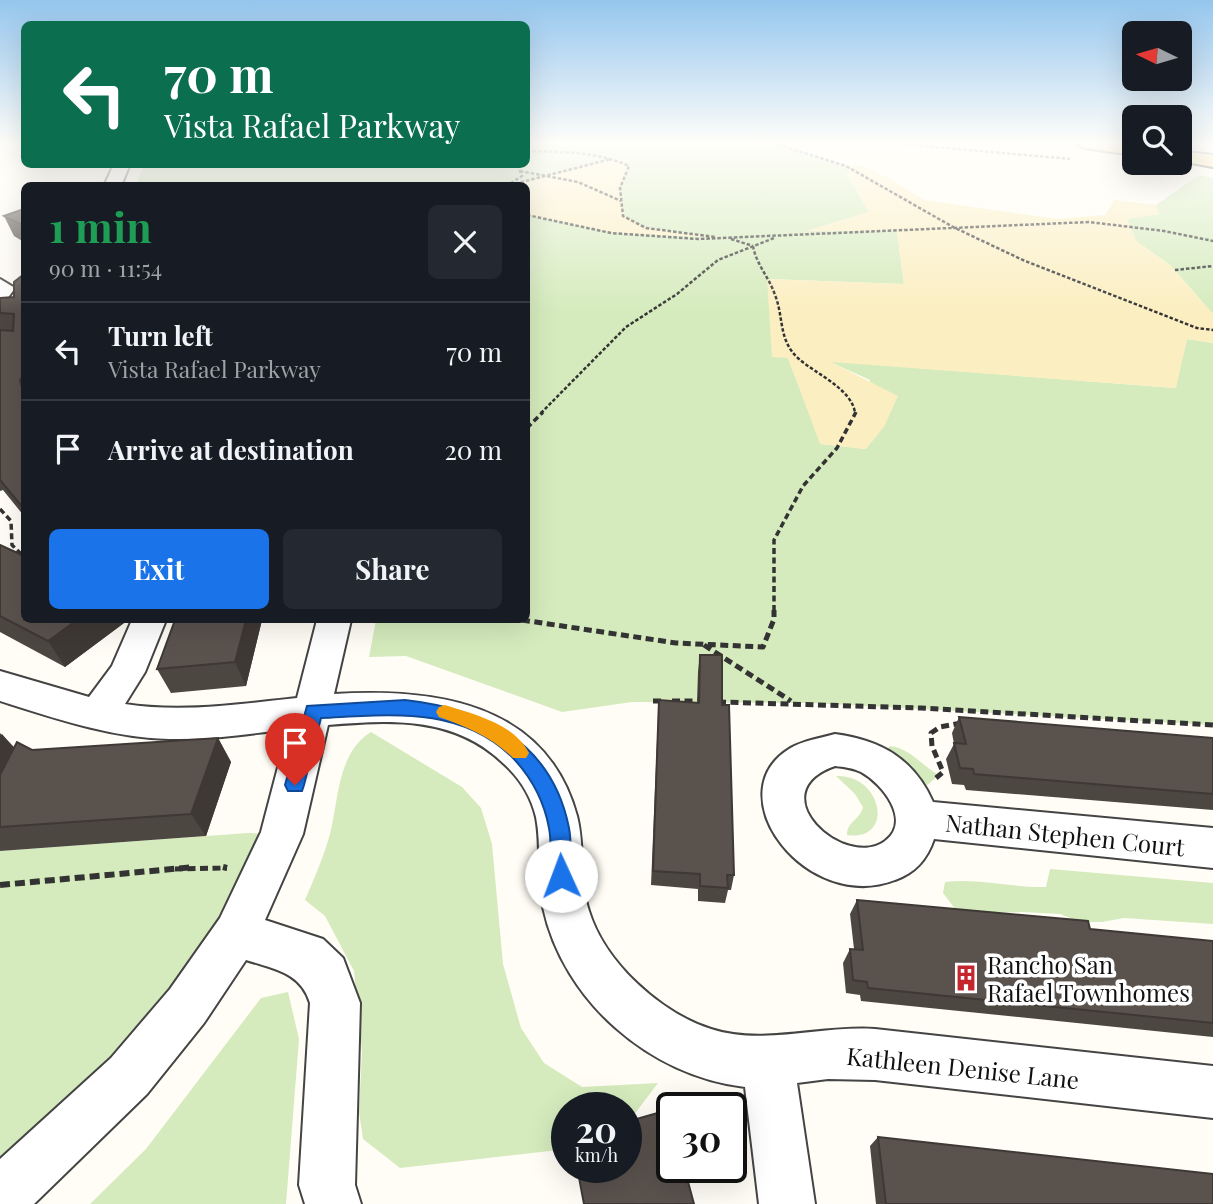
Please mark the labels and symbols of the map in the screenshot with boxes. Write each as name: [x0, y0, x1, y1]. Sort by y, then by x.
north arrow: [1122, 21, 1192, 91]
pin: [265, 713, 325, 785]
street label: Nathan Stephen Court: [944, 806, 1187, 863]
position arrow: [524, 839, 598, 913]
place label: Rancho San Rafael Townhomes: [987, 948, 1190, 1008]
building icon: Rancho San Rafael Townhomes: [951, 963, 981, 993]
street label: Kathleen Denise Lane: [845, 1039, 1081, 1095]
speed limit sign: 30: [656, 1092, 747, 1183]

